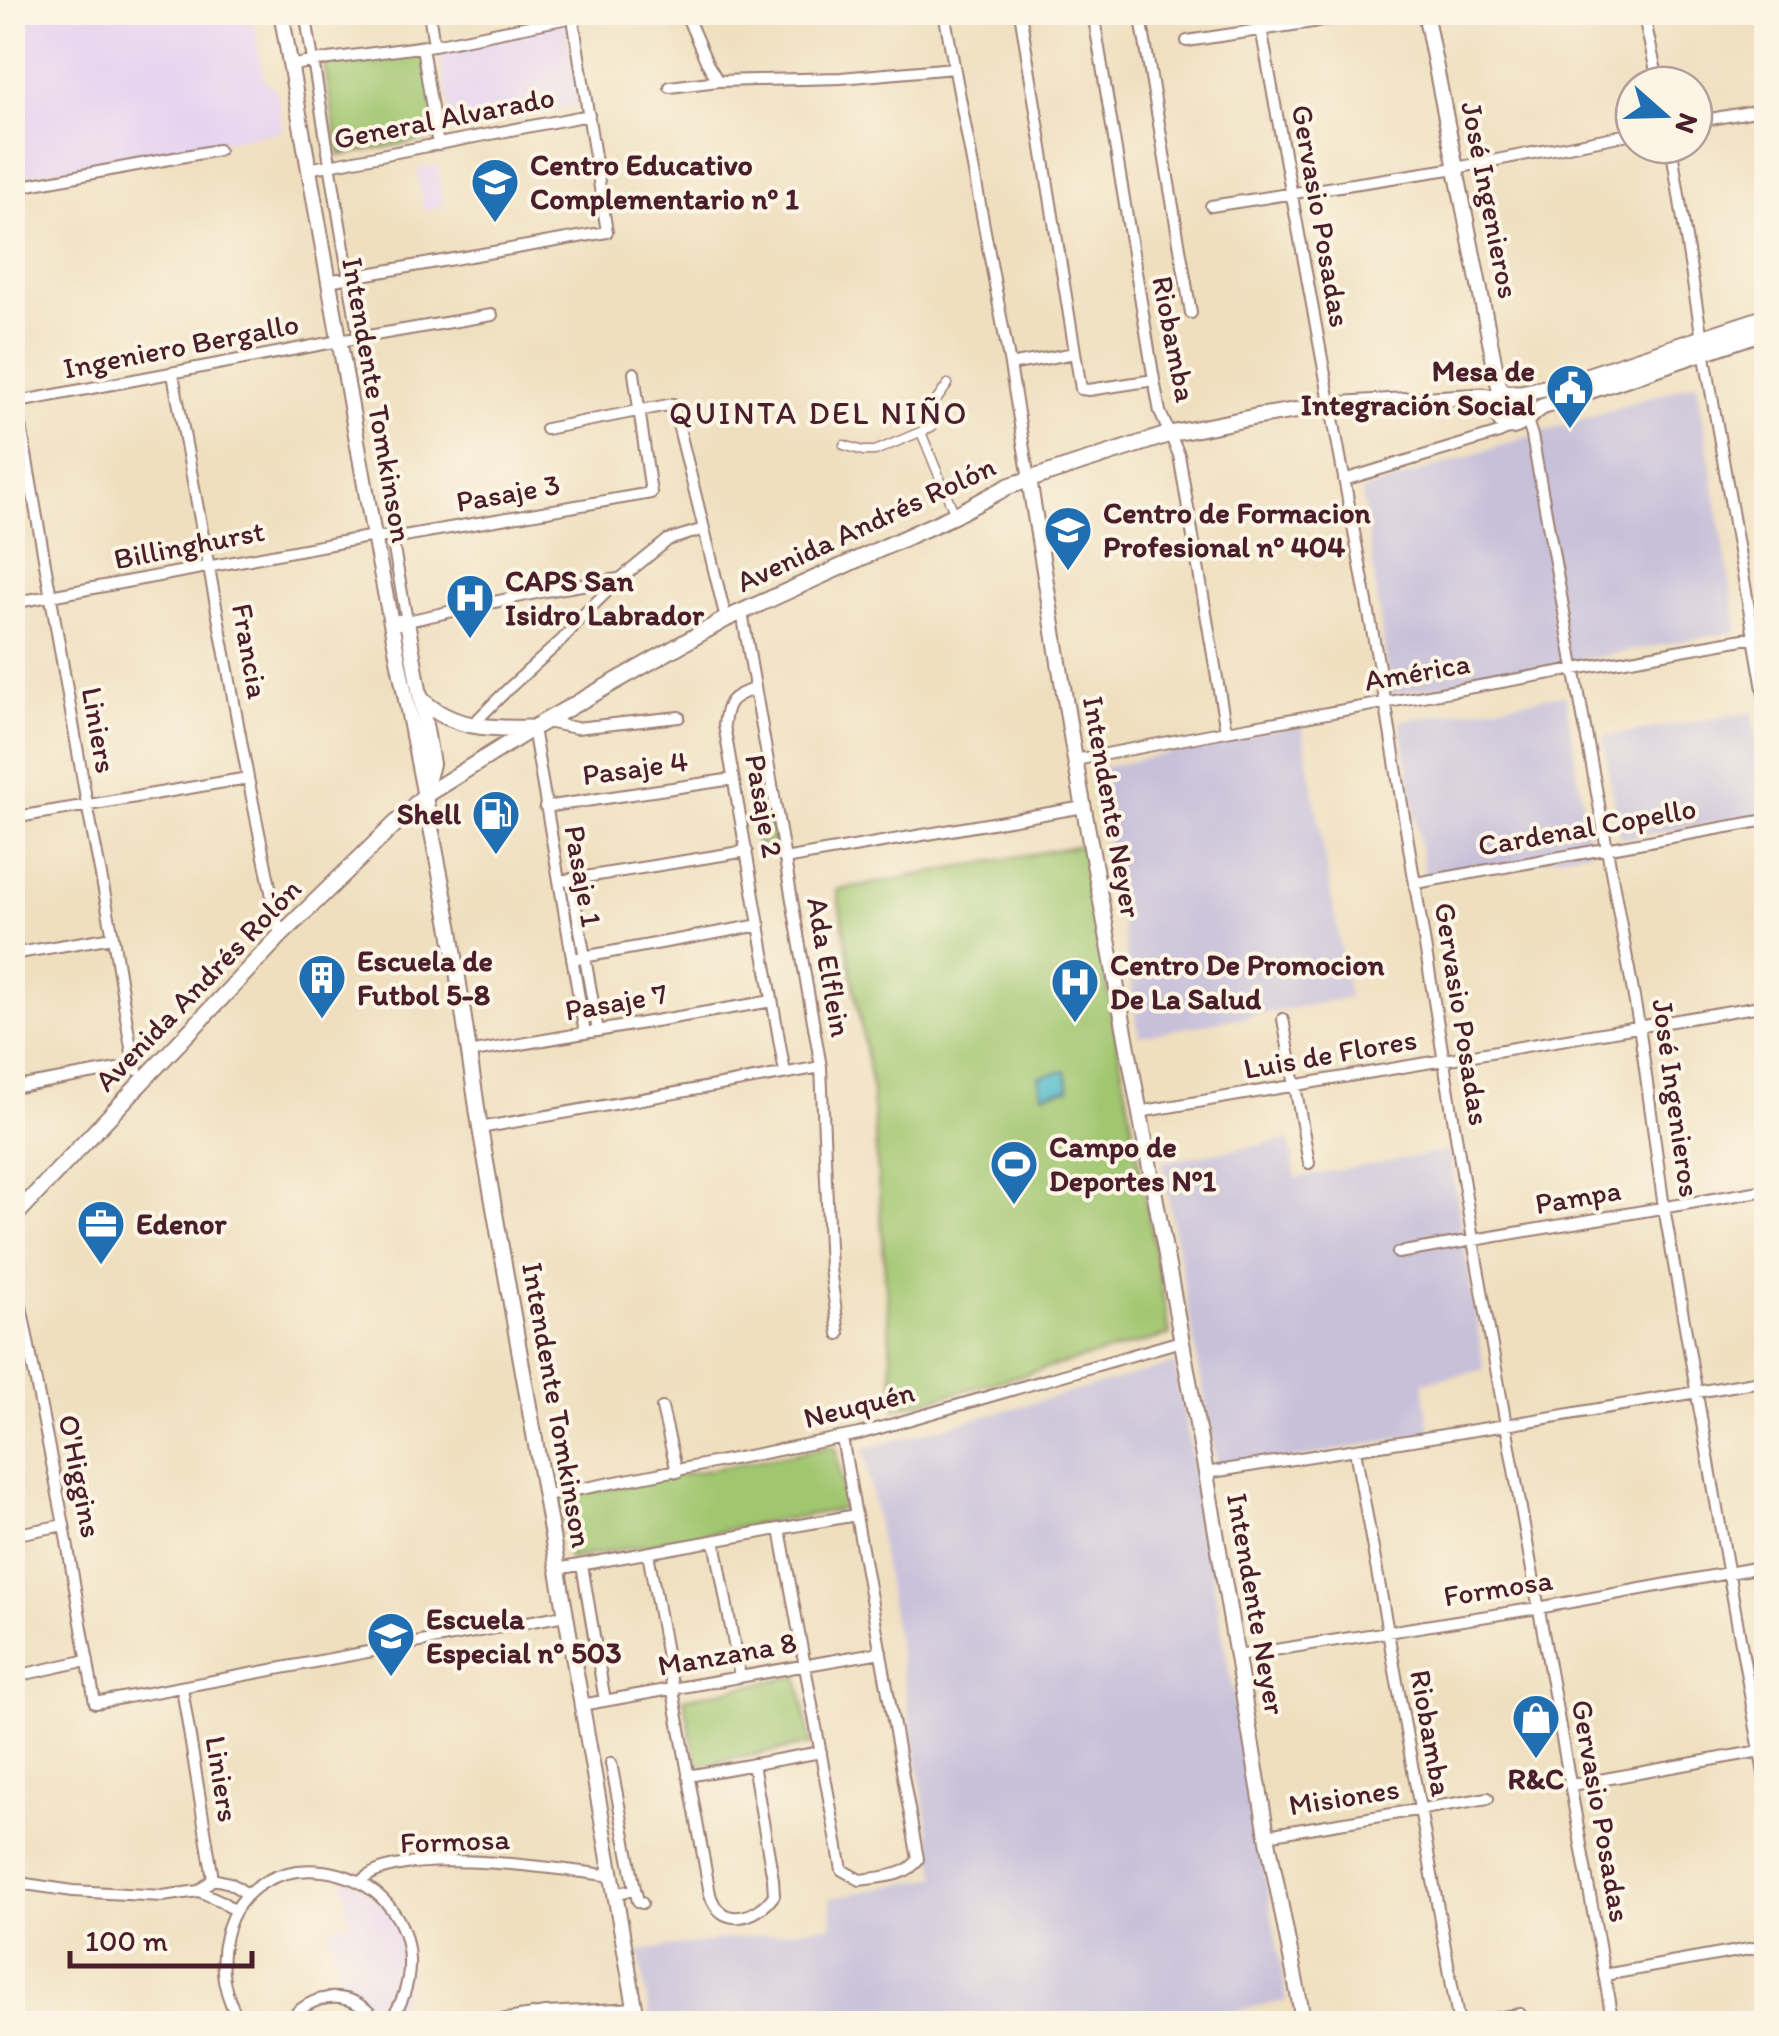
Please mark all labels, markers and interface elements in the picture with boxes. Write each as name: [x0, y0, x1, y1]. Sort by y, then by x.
north arrow: [1614, 65, 1714, 165]
street label: General Alvarado: [330, 78, 557, 157]
street label: José Ingenieros: [1453, 98, 1528, 302]
street label: Gervasio Posadas: [1284, 102, 1359, 330]
text: N: [1668, 109, 1707, 138]
place label: Centro Educativo Complementario nº 1: [530, 146, 799, 217]
school or university icon: Centro Educativo Complementario nº 1: [469, 156, 521, 224]
street label: Intendente Tomkinson: [334, 254, 421, 545]
street label: Riobamba: [1144, 273, 1205, 405]
street label: Ingeniero Bergallo: [60, 305, 302, 386]
place label: Mesa de Integración Social: [1301, 352, 1536, 423]
public building icon: Mesa de Integración Social: [1544, 362, 1596, 430]
district label: QUINTA DEL NIÑO: [669, 394, 969, 432]
street label: Avenida Andrés Rolón: [730, 447, 1001, 600]
street label: Pasaje 3: [453, 465, 563, 520]
place label: Centro de Formacion Profesional nº 404: [1103, 494, 1372, 565]
school or university icon: Centro de Formacion Profesional nº 404: [1042, 504, 1094, 572]
street label: Billinghurst: [110, 512, 267, 577]
place label: CAPS San Isidro Labrador: [505, 562, 705, 633]
hospital icon: CAPS San Isidro Labrador: [444, 572, 496, 640]
street label: Francia: [224, 600, 277, 702]
street label: América: [1361, 644, 1473, 699]
street label: Liniers: [74, 684, 125, 776]
street label: Intendente Neyer: [1075, 693, 1150, 921]
street label: Pasaje 4: [580, 742, 690, 793]
street label: Pasaje 2: [737, 751, 792, 861]
fuel station icon: Shell: [470, 788, 522, 856]
street label: Cardenal Copello: [1475, 789, 1699, 864]
place label: Shell: [397, 795, 462, 832]
street label: Pasaje 1: [556, 822, 611, 930]
street label: Avenida Andrés Rolón: [86, 870, 309, 1099]
street label: Ada Elflein: [799, 894, 860, 1040]
street label: Gervasio Posadas: [1427, 900, 1498, 1128]
place label: Escuela de Futbol 5-8: [357, 942, 493, 1013]
place label: Centro De Promocion De La Salud: [1110, 946, 1385, 1017]
building icon: Escuela de Futbol 5-8: [296, 952, 348, 1020]
hospital icon: Centro De Promocion De La Salud: [1049, 956, 1101, 1024]
street label: Pasaje 7: [562, 974, 670, 1029]
street label: José Ingenieros: [1644, 996, 1709, 1200]
street label: Luis de Flores: [1240, 1020, 1419, 1087]
place label: Campo de Deportes Nº1: [1049, 1128, 1216, 1199]
sports icon: Campo de Deportes Nº1: [988, 1138, 1040, 1206]
street label: Pampa: [1532, 1171, 1624, 1222]
office icon: Edenor: [75, 1198, 127, 1266]
place label: Edenor: [136, 1205, 228, 1242]
street label: Intendente Tomkinson: [514, 1259, 601, 1550]
street label: Neuquén: [799, 1373, 918, 1436]
street label: O'Higgins: [50, 1411, 111, 1541]
street label: Intendente Neyer: [1219, 1490, 1294, 1718]
street label: Formosa: [1441, 1561, 1556, 1614]
place label: Escuela Especial nº 503: [426, 1600, 622, 1671]
school or university icon: Escuela Especial nº 503: [365, 1610, 417, 1678]
street label: Manzana 8: [655, 1623, 799, 1684]
street label: Riobamba: [1402, 1667, 1461, 1799]
shop icon: R&C: [1510, 1692, 1562, 1760]
street label: Gervasio Posadas: [1564, 1697, 1639, 1925]
street label: Liniers: [197, 1733, 248, 1825]
place label: R&C: [1508, 1760, 1564, 1797]
street label: Misiones: [1286, 1770, 1402, 1823]
street label: Formosa: [399, 1820, 511, 1861]
scale bar: [70, 1906, 252, 1968]
text: 100 m: [85, 1922, 168, 1959]

